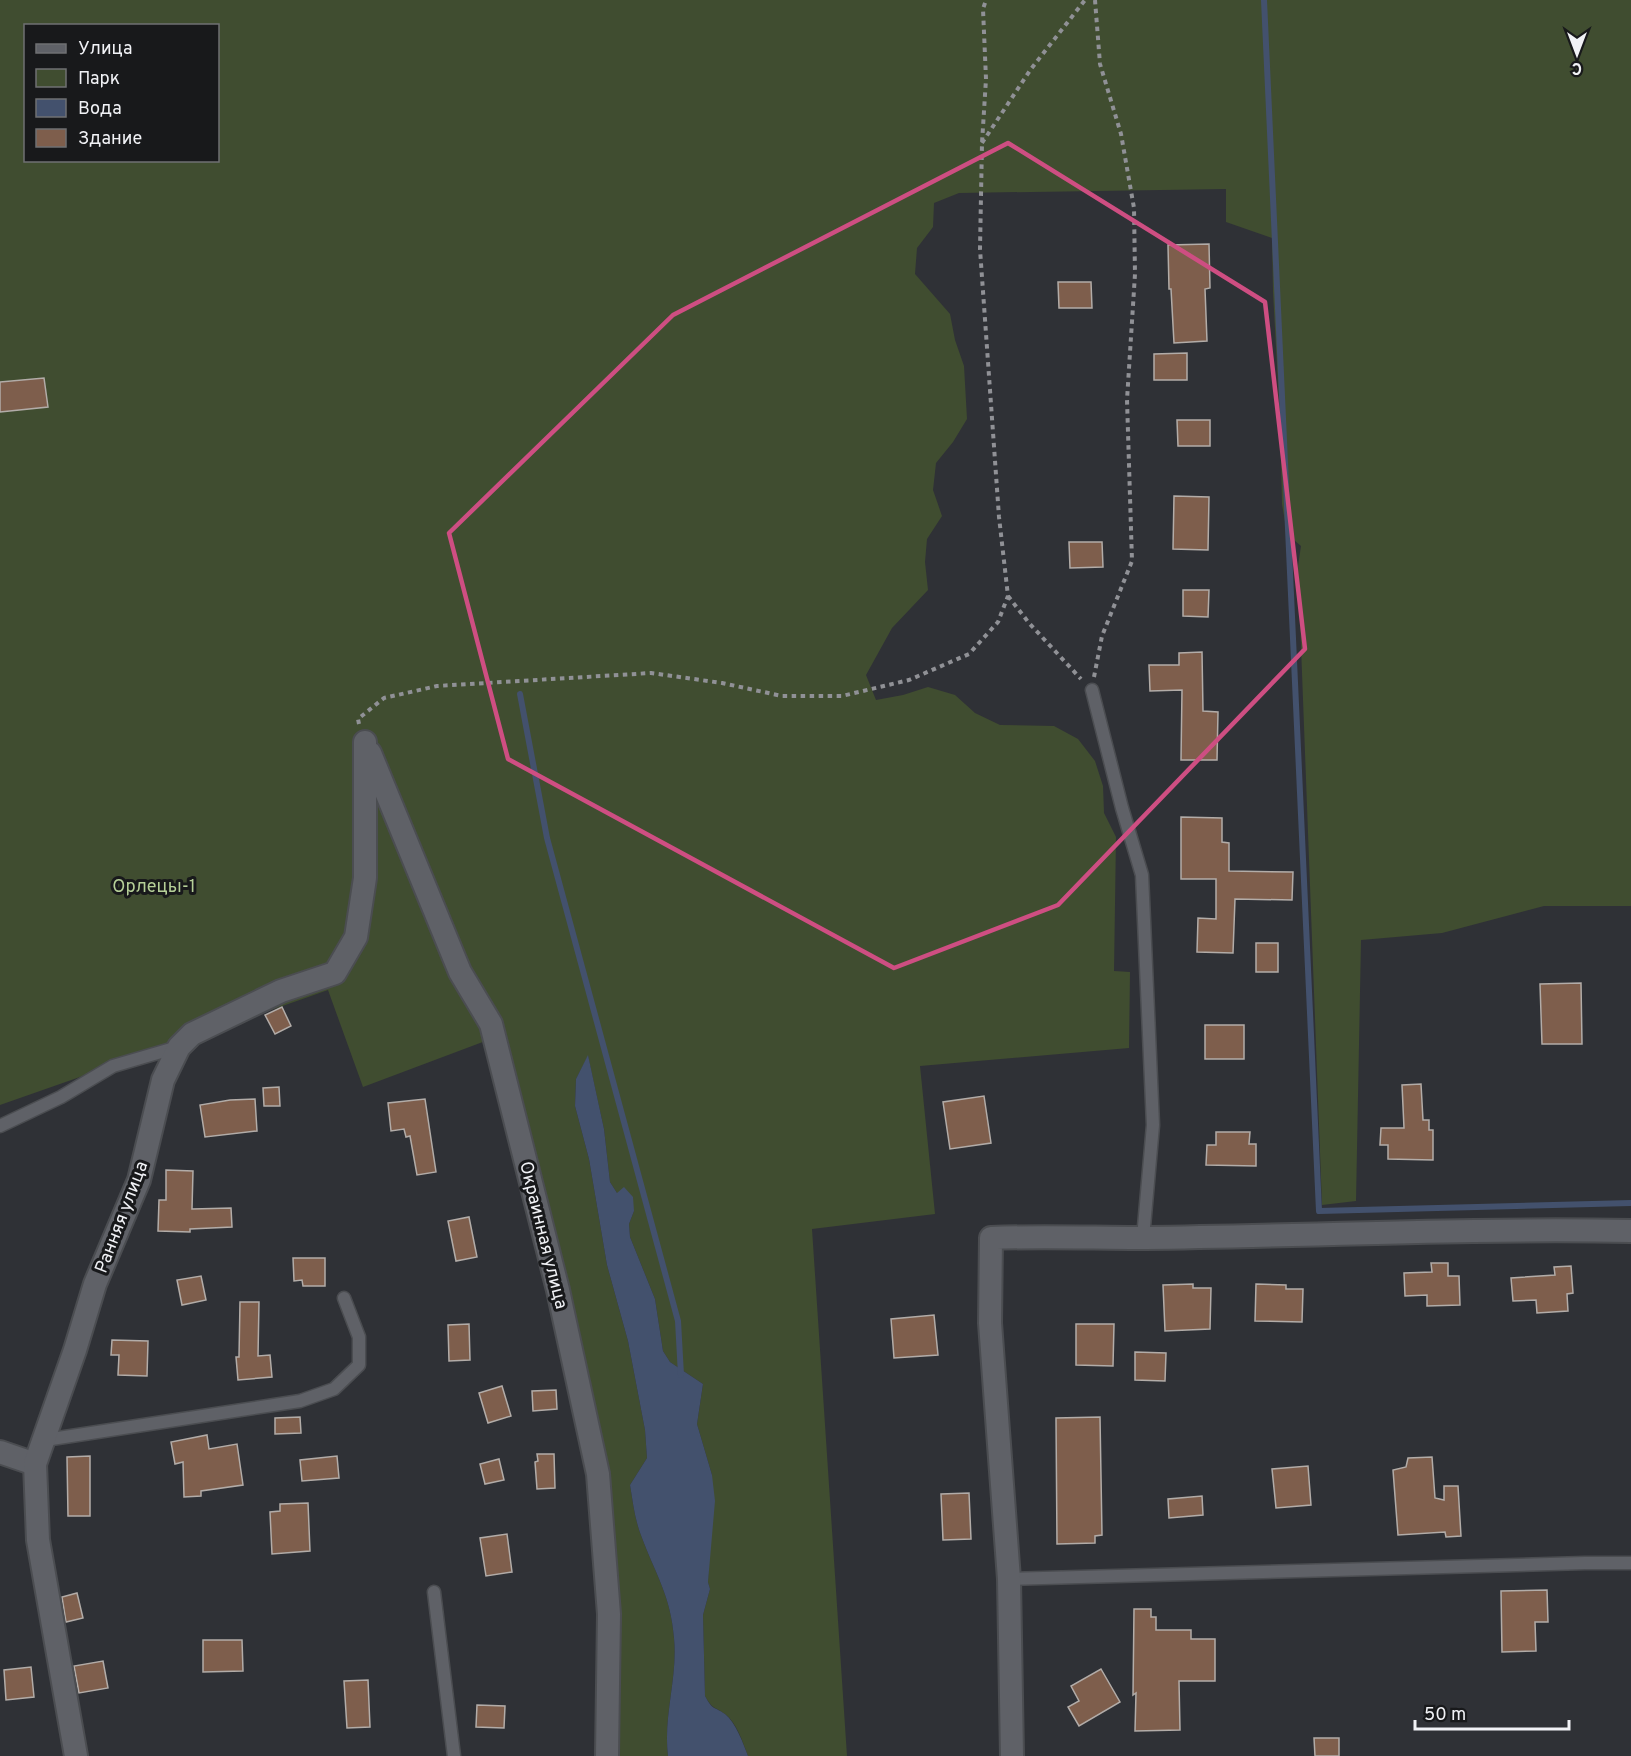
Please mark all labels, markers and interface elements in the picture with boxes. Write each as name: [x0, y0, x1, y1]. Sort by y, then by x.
legend: [24, 24, 219, 162]
north arrow: [1547, 24, 1607, 84]
text: Улица: [78, 38, 132, 61]
text: С: [1572, 57, 1582, 77]
text: Парк: [78, 68, 120, 91]
text: Вода: [78, 98, 122, 121]
text: Здание: [78, 128, 142, 151]
park label: Орлецы-1: [112, 876, 196, 899]
street label: Ранняя улица: [91, 1158, 154, 1277]
street label: Окраинная улица: [513, 1159, 572, 1312]
scale bar: [1415, 1693, 1570, 1731]
text: 50 m: [1424, 1704, 1466, 1727]

